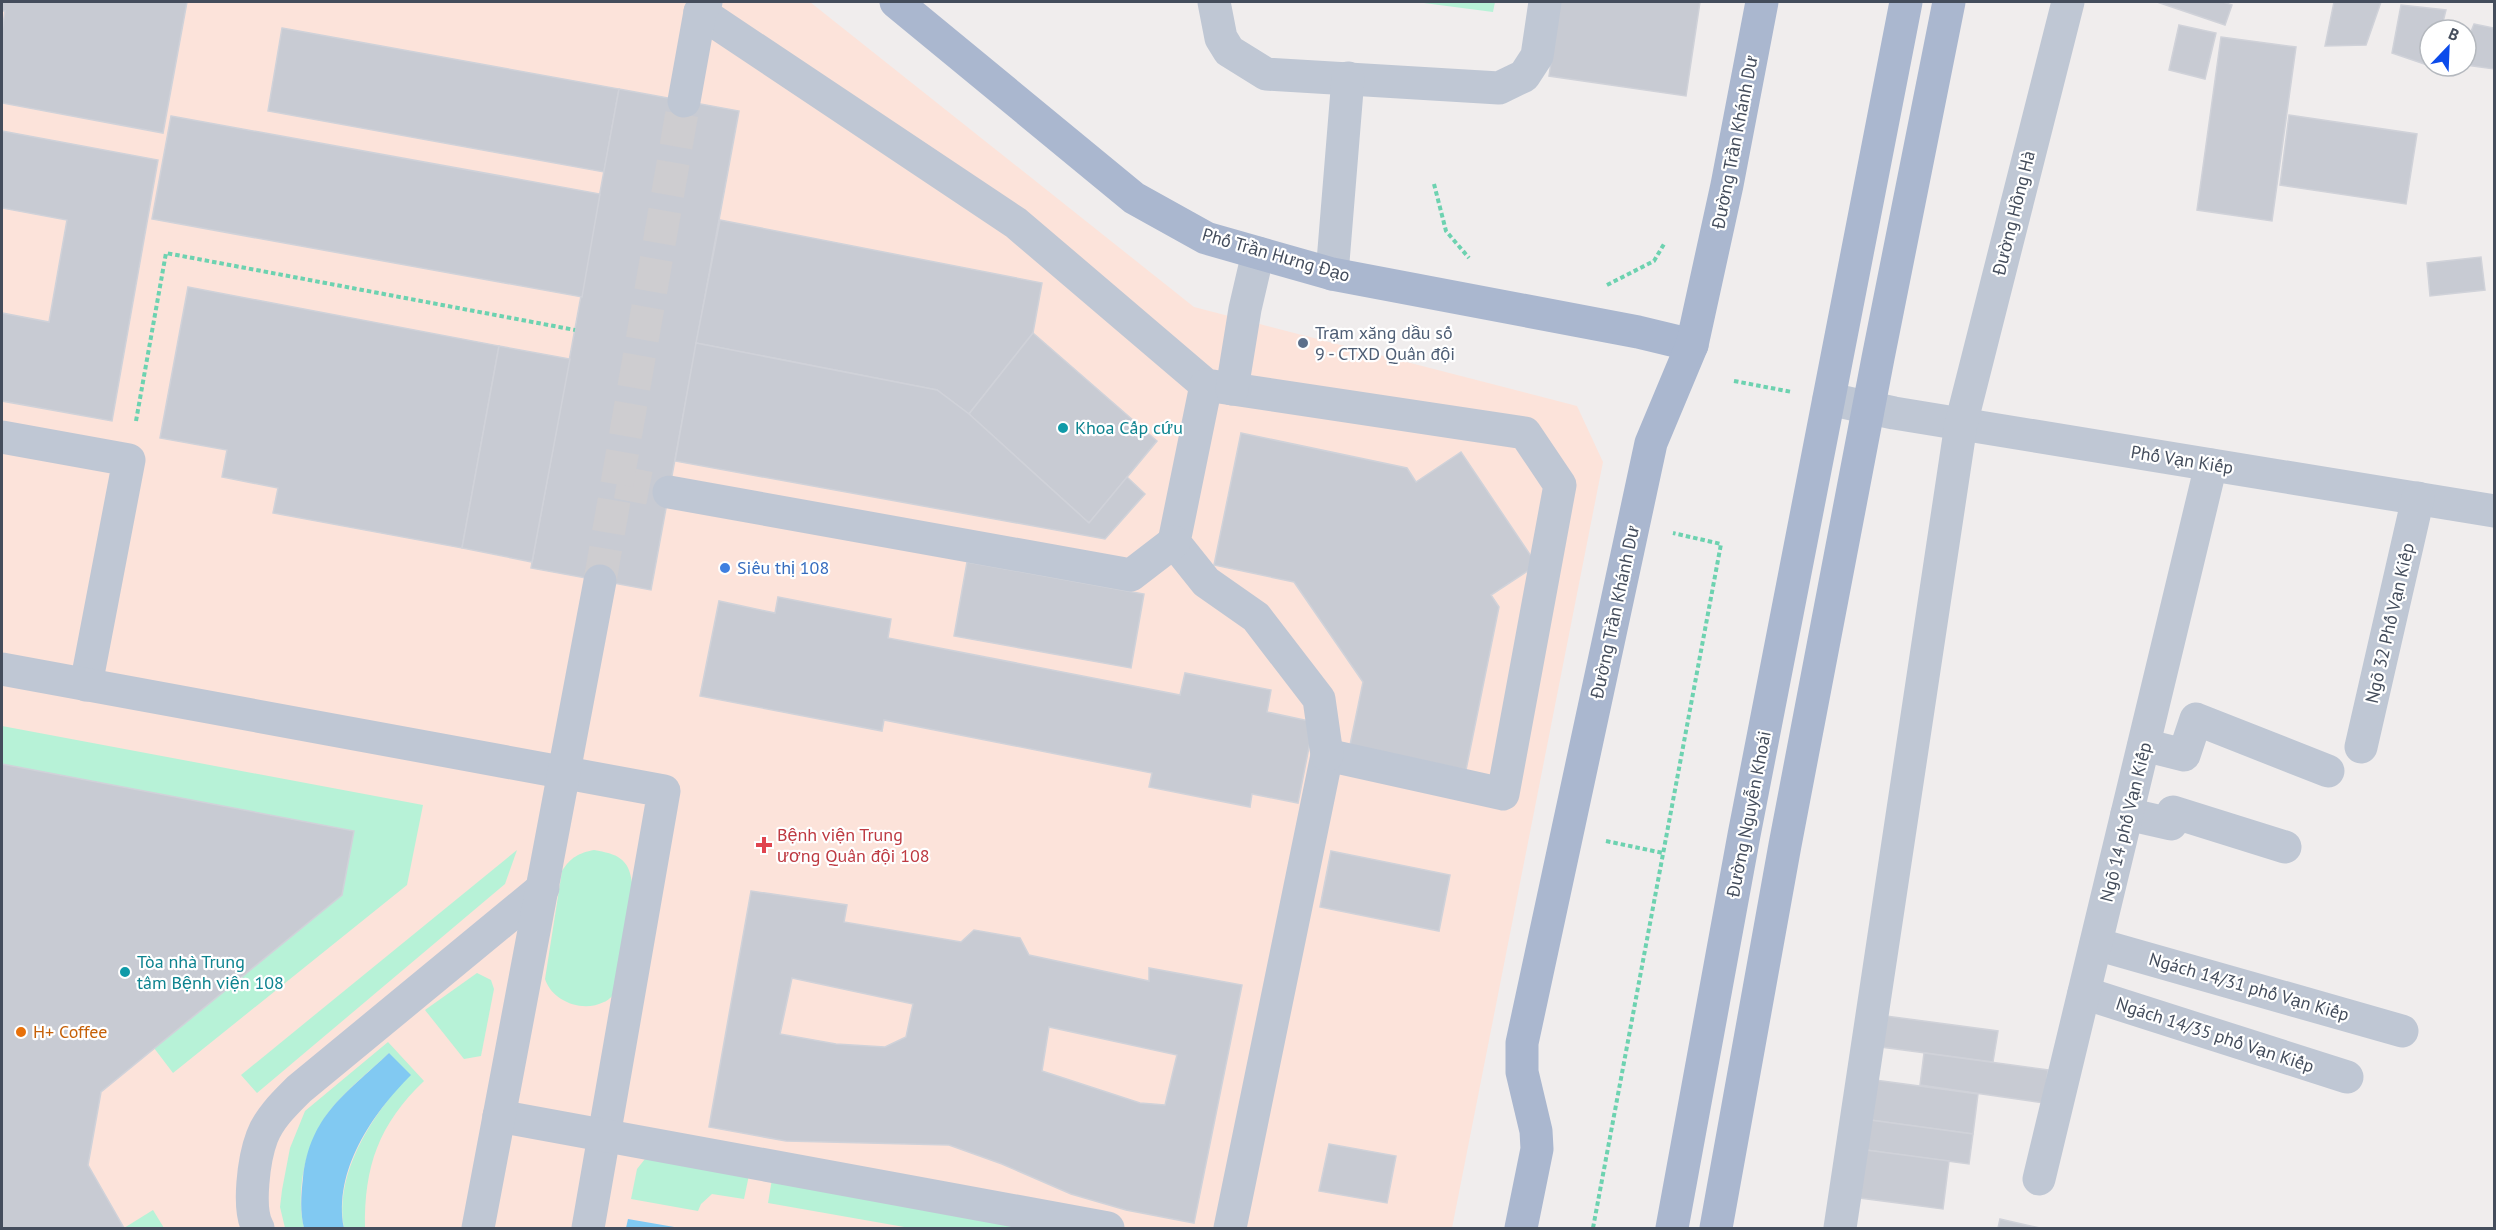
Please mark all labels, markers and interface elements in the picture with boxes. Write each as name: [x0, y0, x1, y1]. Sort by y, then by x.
north arrow: [2418, 18, 2478, 78]
text: B: [2446, 23, 2462, 45]
street label: Đường Trần Khánh Dư: [1706, 53, 1763, 232]
street label: Đường Hồng Hà: [1987, 148, 2040, 278]
street label: Phố Trần Hưng Đạo: [1200, 222, 1353, 287]
place label: Trạm xăng dầu số 9 - CTXD Quân đội: [1315, 321, 1455, 365]
marker: Trạm xăng dầu số 9 - CTXD Quân đội: [1296, 336, 1310, 350]
place label: Khoa Cấp cứu: [1075, 416, 1183, 439]
marker: Khoa Cấp cứu: [1056, 421, 1070, 435]
street label: Phố Vạn Kiếp: [2129, 440, 2235, 479]
street label: Đường Trần Khánh Dư: [1585, 523, 1644, 702]
street label: Ngõ 32 Phố Vạn Kiếp: [2360, 540, 2419, 705]
place label: Siêu thị 108: [737, 556, 829, 579]
marker: Siêu thị 108: [718, 561, 732, 575]
street label: Đường Nguyễn Khoái: [1721, 729, 1776, 900]
street label: Ngõ 14 phố Vạn Kiếp: [2095, 740, 2156, 904]
place label: Bệnh viện Trung ương Quân đội 108: [777, 823, 930, 867]
marker: Bệnh viện Trung ương Quân đội 108: [755, 836, 773, 854]
street label: Ngách 14/31 phố Vạn Kiếp: [2146, 947, 2352, 1026]
place label: Tòa nhà Trung tâm Bệnh viện 108: [137, 950, 284, 994]
marker: Tòa nhà Trung tâm Bệnh viện 108: [118, 965, 132, 979]
street label: Ngách 14/35 phố Vạn Kiếp: [2113, 992, 2317, 1077]
place label: H+ Coffee: [33, 1020, 107, 1043]
marker: H+ Coffee: [14, 1025, 28, 1039]

